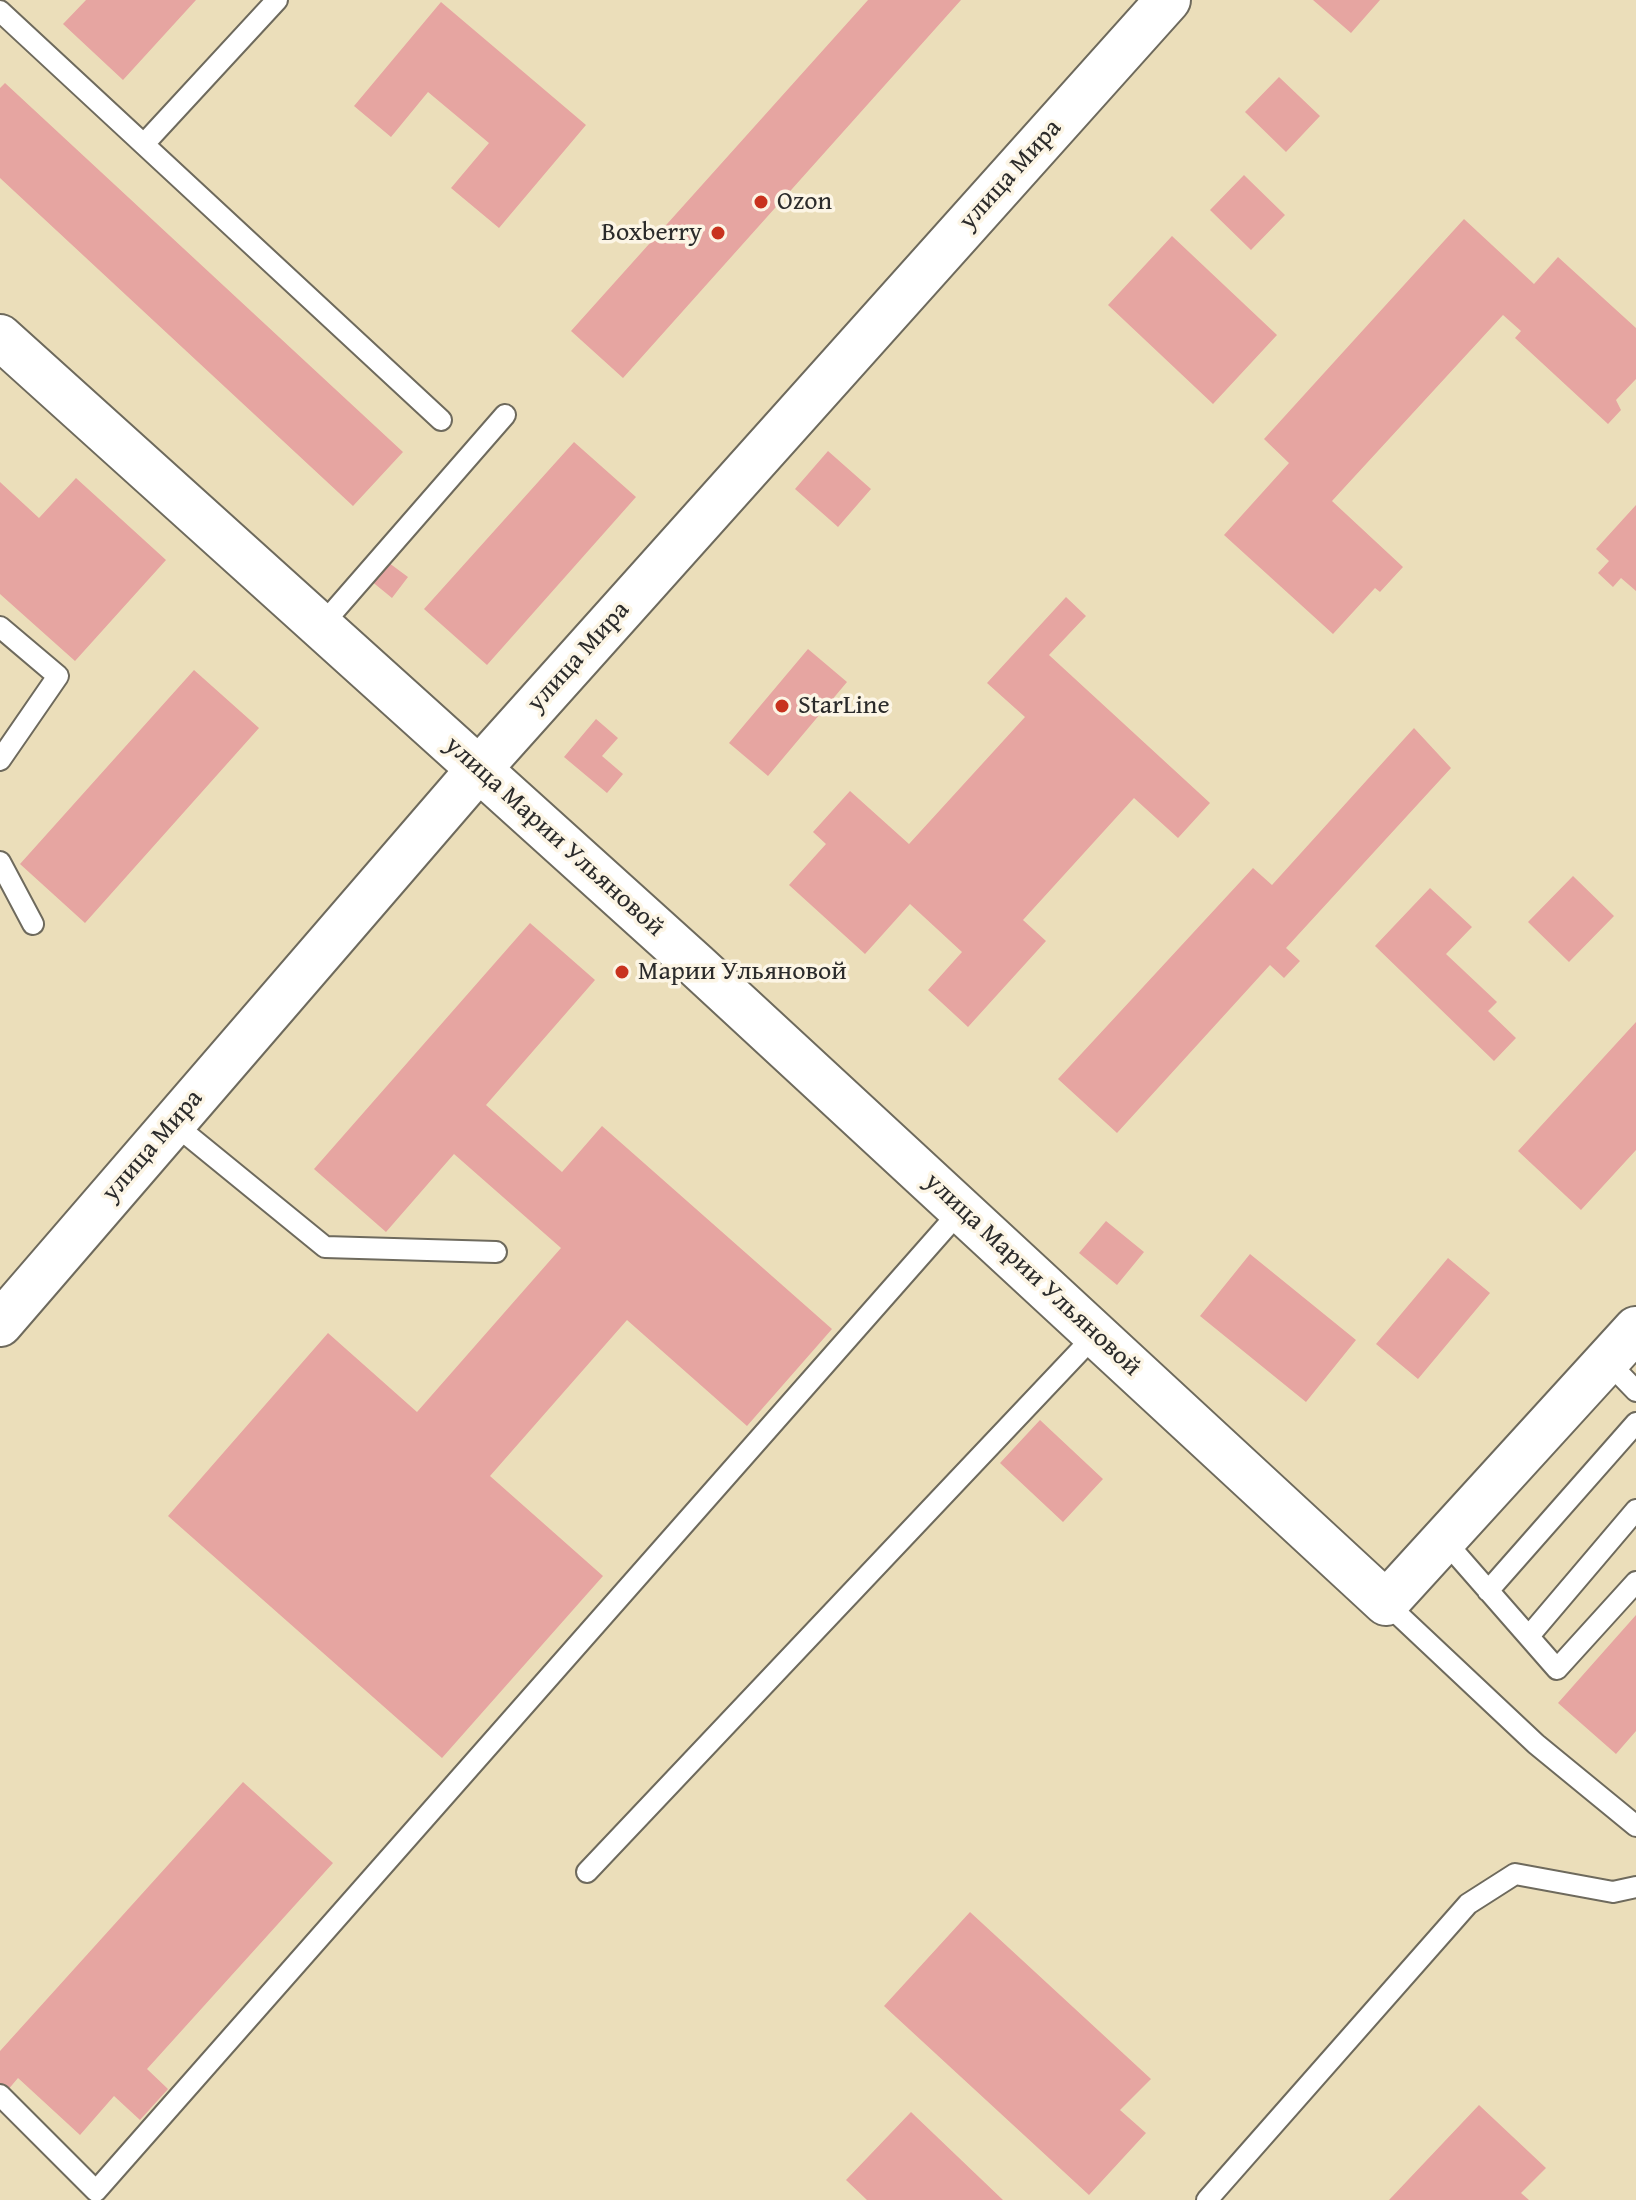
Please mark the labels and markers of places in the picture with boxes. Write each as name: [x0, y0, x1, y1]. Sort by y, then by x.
place label: Ozon: [777, 186, 832, 218]
marker: Ozon: [752, 193, 770, 211]
place label: Boxberry: [601, 217, 702, 249]
marker: Boxberry: [709, 224, 727, 242]
place label: StarLine: [798, 690, 890, 722]
marker: StarLine: [773, 697, 791, 715]
place label: Марии Ульяновой: [638, 956, 847, 988]
marker: Марии Ульяновой: [613, 963, 631, 981]

